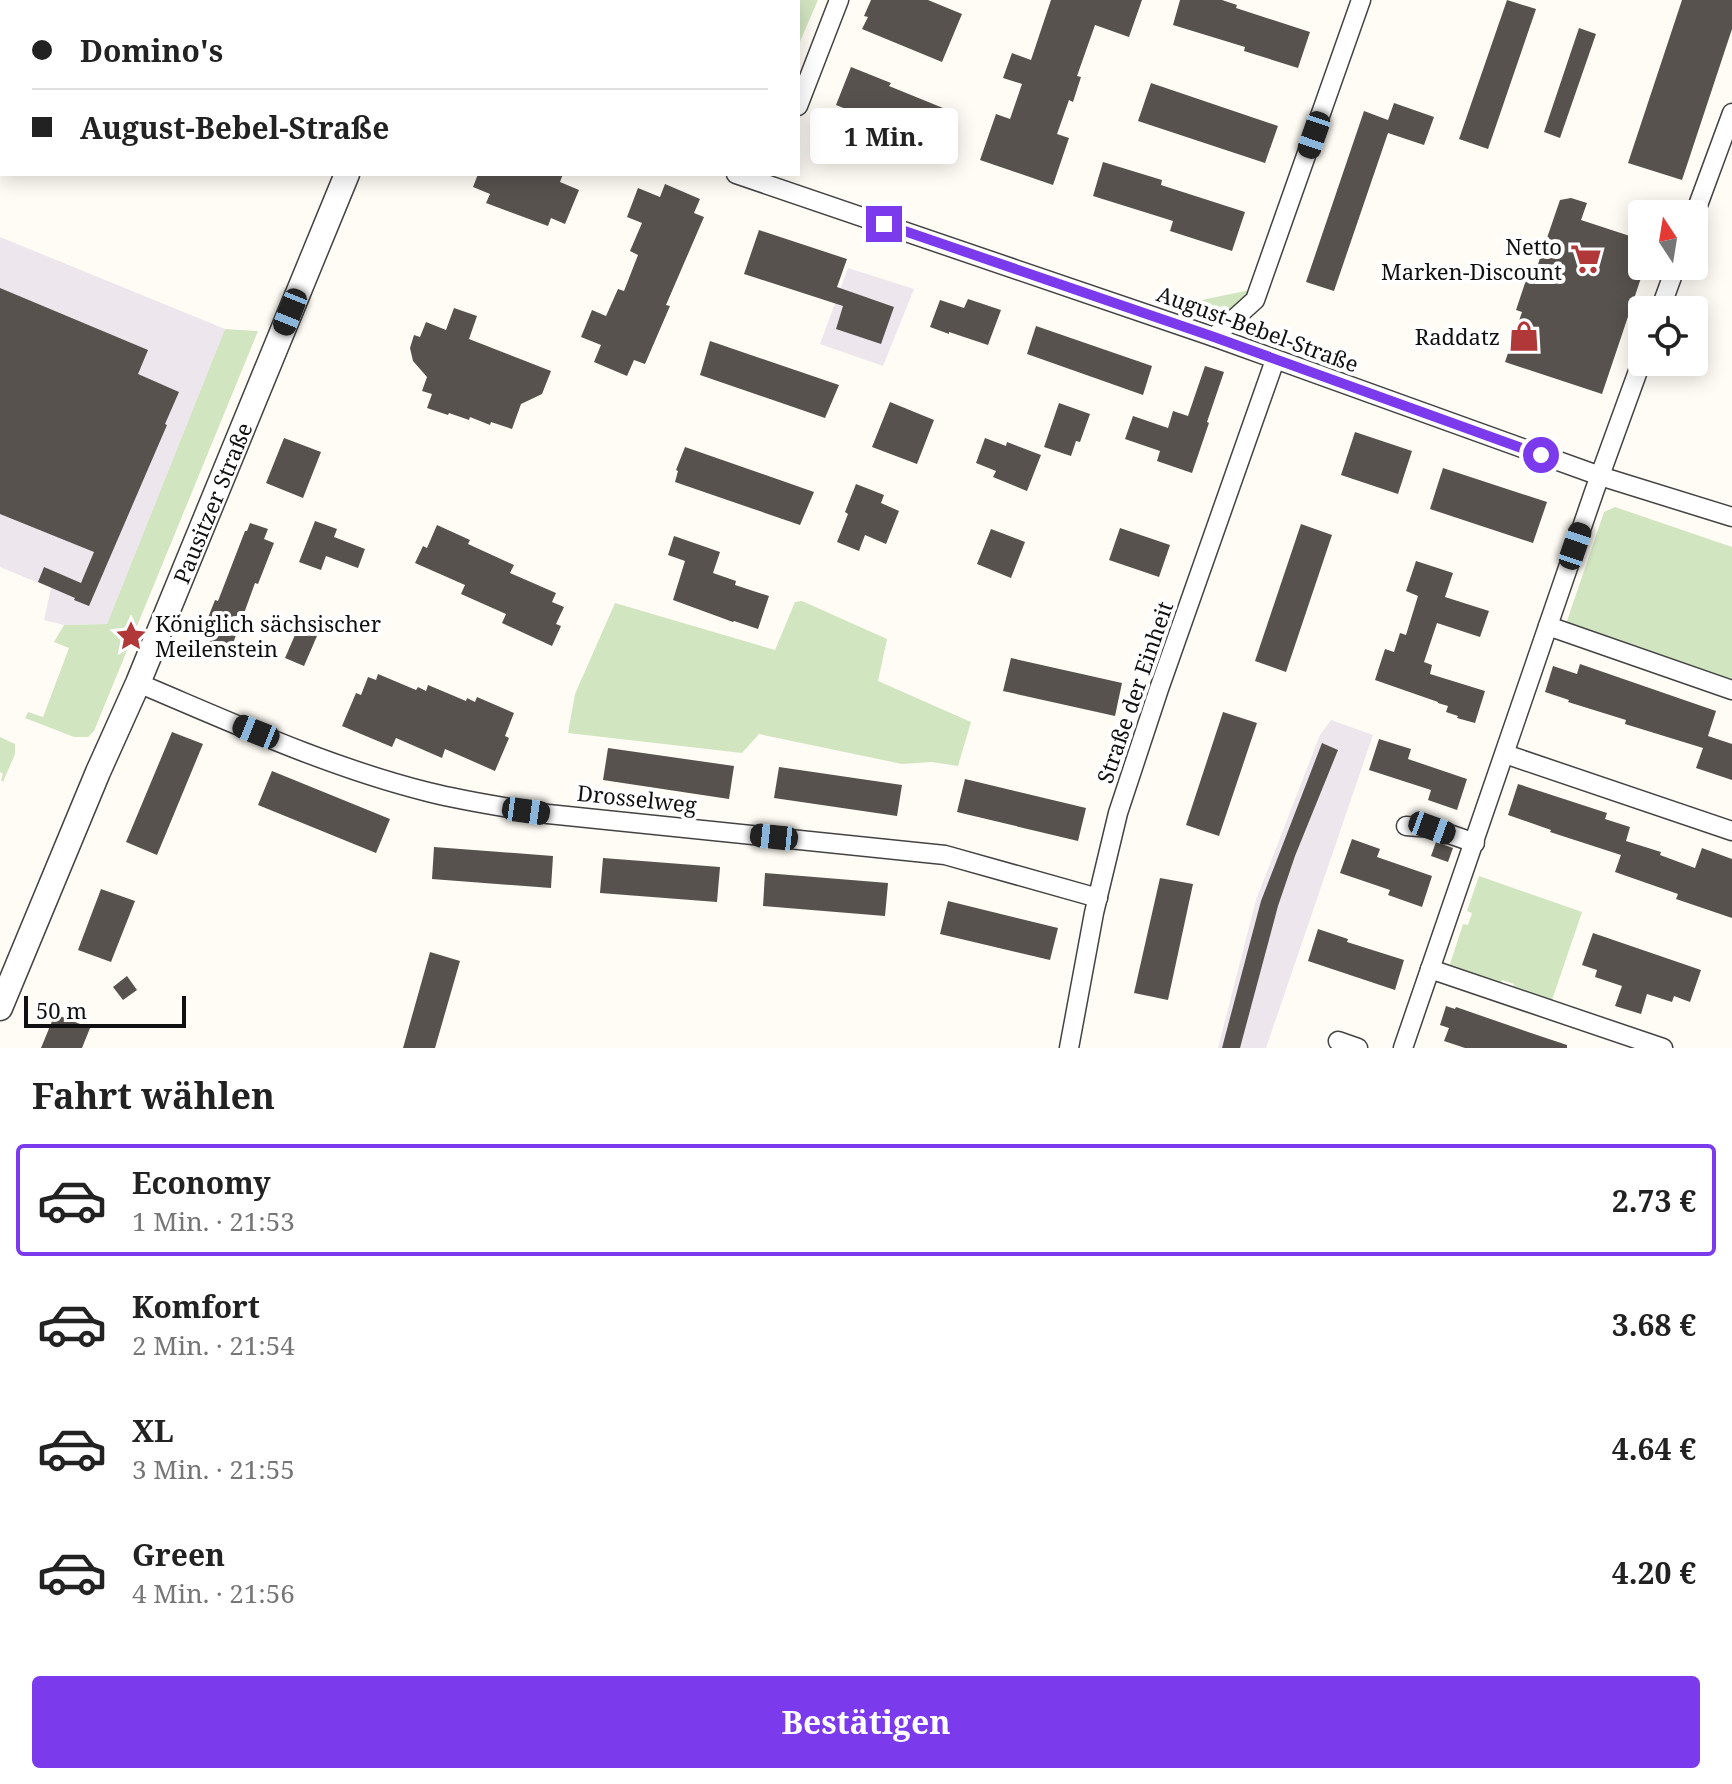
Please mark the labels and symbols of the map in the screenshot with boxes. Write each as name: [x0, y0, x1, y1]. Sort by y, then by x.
callout: 1 Min.: [810, 108, 958, 164]
car: [1295, 108, 1333, 162]
north arrow: [1628, 200, 1708, 280]
route end: [866, 206, 902, 242]
place label: Netto Marken-Discount: [1381, 231, 1562, 286]
supermarket icon: Netto Marken-Discount: [1569, 242, 1603, 276]
street label: August-Bebel-Straße: [1153, 278, 1363, 378]
car: [270, 285, 310, 339]
shop icon: Raddatz: [1507, 319, 1541, 353]
place label: Raddatz: [1415, 321, 1500, 351]
street label: Pausitzer Straße: [166, 418, 258, 588]
route start: [1523, 437, 1559, 473]
car: [1556, 519, 1594, 573]
street label: Straße der Einheit: [1089, 597, 1179, 787]
place label: Königlich sächsischer Meilenstein: [155, 608, 382, 663]
place icon: Königlich sächsischer Meilenstein: [114, 619, 148, 653]
car: [229, 712, 283, 752]
street label: Drosselweg: [576, 777, 698, 819]
car: [501, 796, 551, 826]
car: [1405, 809, 1459, 847]
car: [749, 823, 799, 851]
scale bar: [24, 992, 186, 1028]

